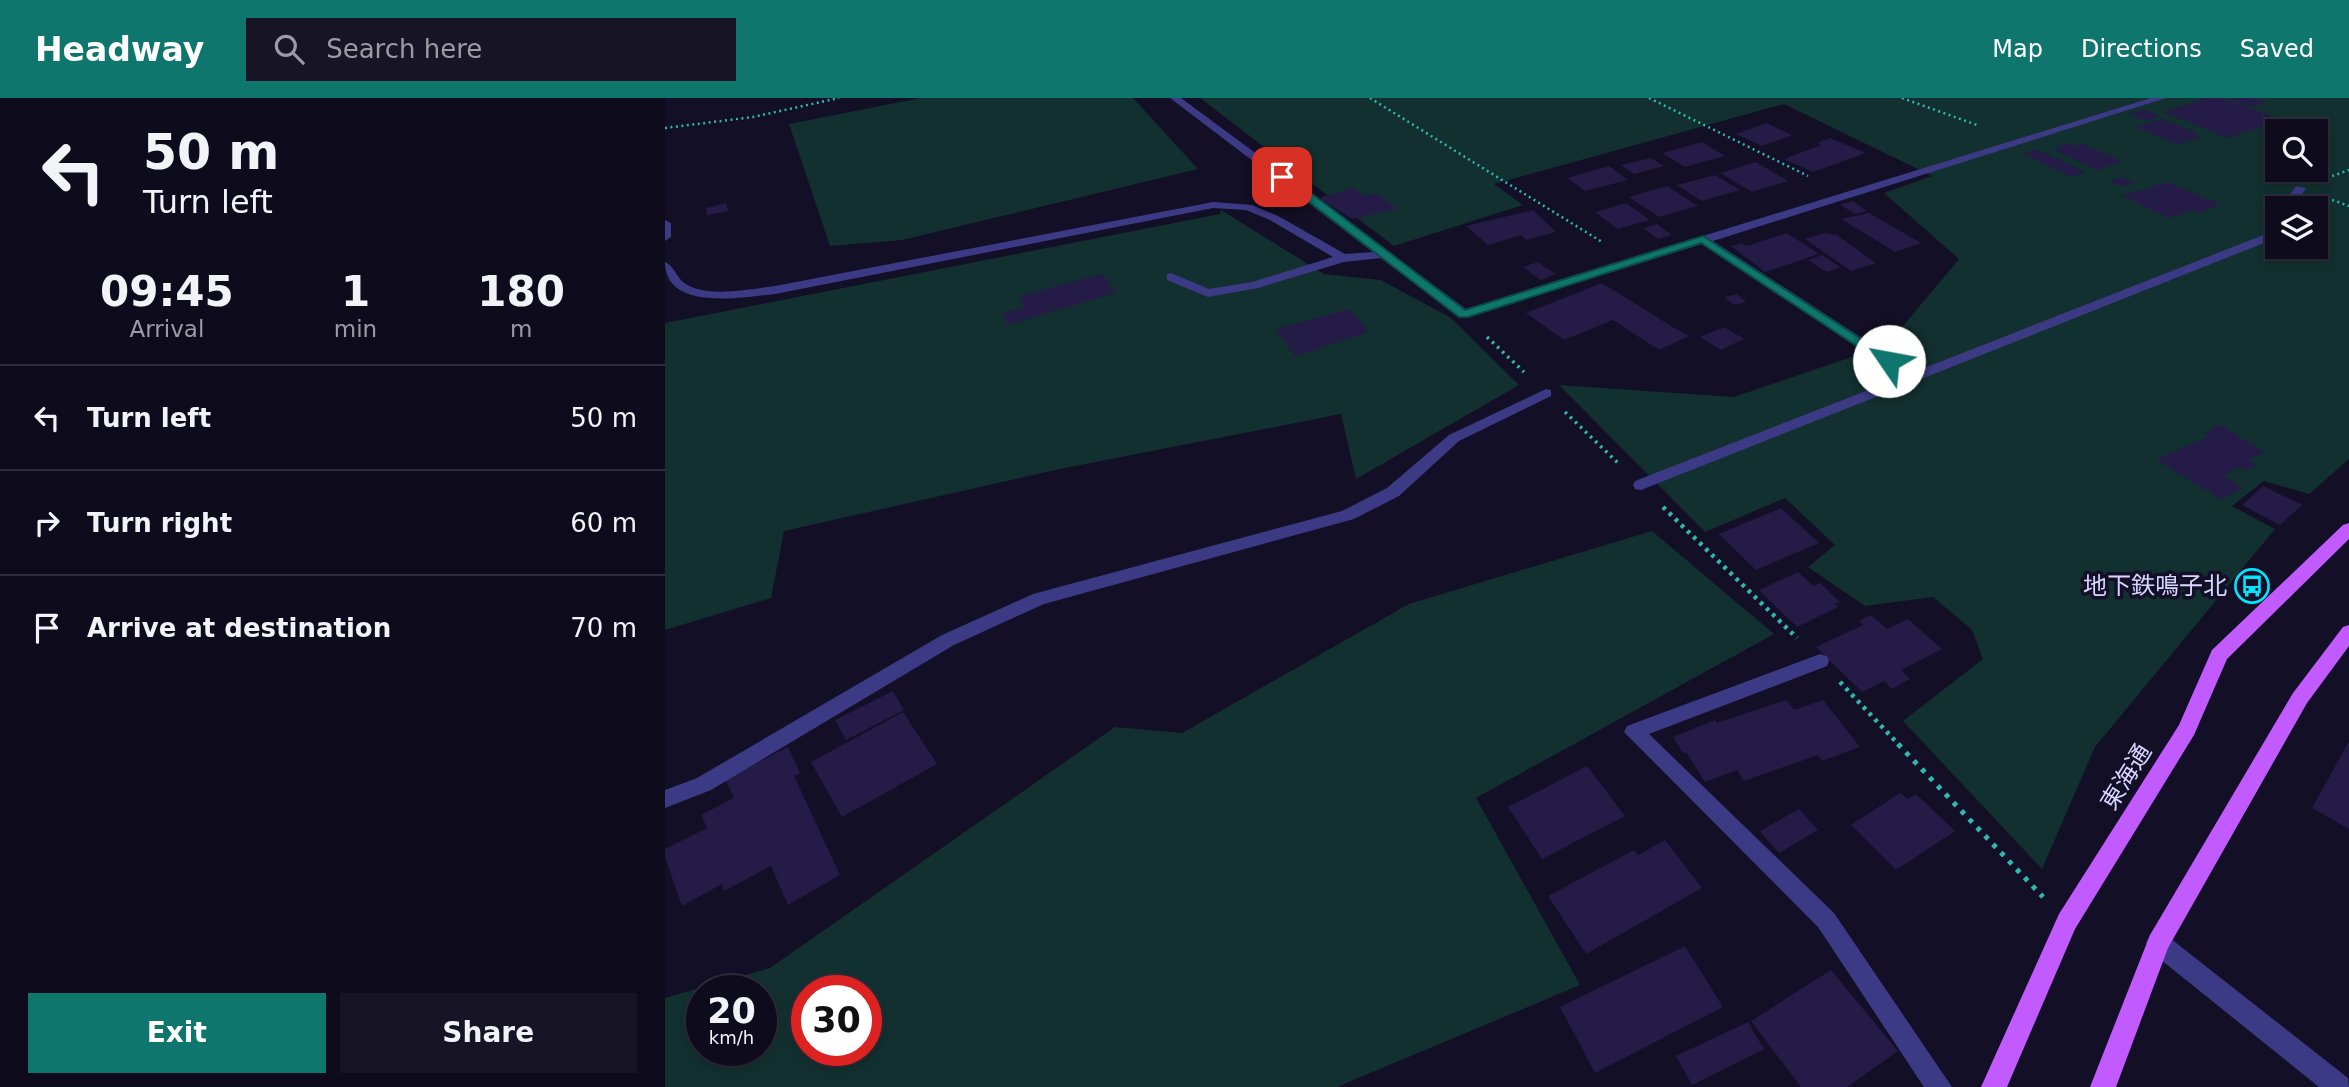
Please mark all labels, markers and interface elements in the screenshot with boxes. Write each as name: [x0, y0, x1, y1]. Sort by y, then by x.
search box: [246, 18, 736, 81]
text: Headway: [35, 30, 204, 69]
icon: search: [270, 30, 308, 68]
text: Search here: [326, 34, 482, 64]
text: Map: [1992, 35, 2043, 63]
text: Directions: [2081, 35, 2202, 63]
text: Saved: [2240, 35, 2314, 63]
map controls: [2265, 119, 2328, 259]
button: search: [2265, 119, 2328, 182]
text: 50 m: [143, 124, 279, 181]
icon: left: [28, 126, 119, 217]
pin: [1252, 147, 1312, 207]
icon: arrive: [1263, 158, 1301, 196]
text: Turn left: [143, 183, 273, 221]
button: layers: [2265, 196, 2328, 259]
text: 09:45: [100, 267, 234, 316]
text: 1: [341, 267, 370, 316]
text: 180: [477, 267, 565, 316]
text: Arrival: [130, 316, 204, 342]
text: min: [334, 316, 377, 342]
text: m: [510, 316, 532, 342]
position arrow: [1852, 324, 1926, 398]
icon: left: [28, 399, 66, 437]
text: Turn left: [87, 403, 211, 433]
text: 50 m: [570, 403, 637, 433]
icon: right: [28, 504, 66, 542]
text: Turn right: [87, 508, 232, 538]
text: 60 m: [570, 508, 637, 538]
bus stop icon: 地下鉄鳴子北: [2233, 567, 2271, 605]
place label: 地下鉄鳴子北: [2083, 572, 2227, 600]
icon: arrive: [28, 609, 66, 647]
text: Arrive at destination: [87, 613, 391, 643]
text: 70 m: [570, 613, 637, 643]
street label: 東海通: [2095, 739, 2157, 815]
speed limit sign: 30: [791, 975, 882, 1066]
text: 20: [707, 991, 756, 1031]
button: Exit: [28, 993, 326, 1073]
button: Share: [340, 993, 637, 1073]
text: km/h: [709, 1027, 754, 1048]

